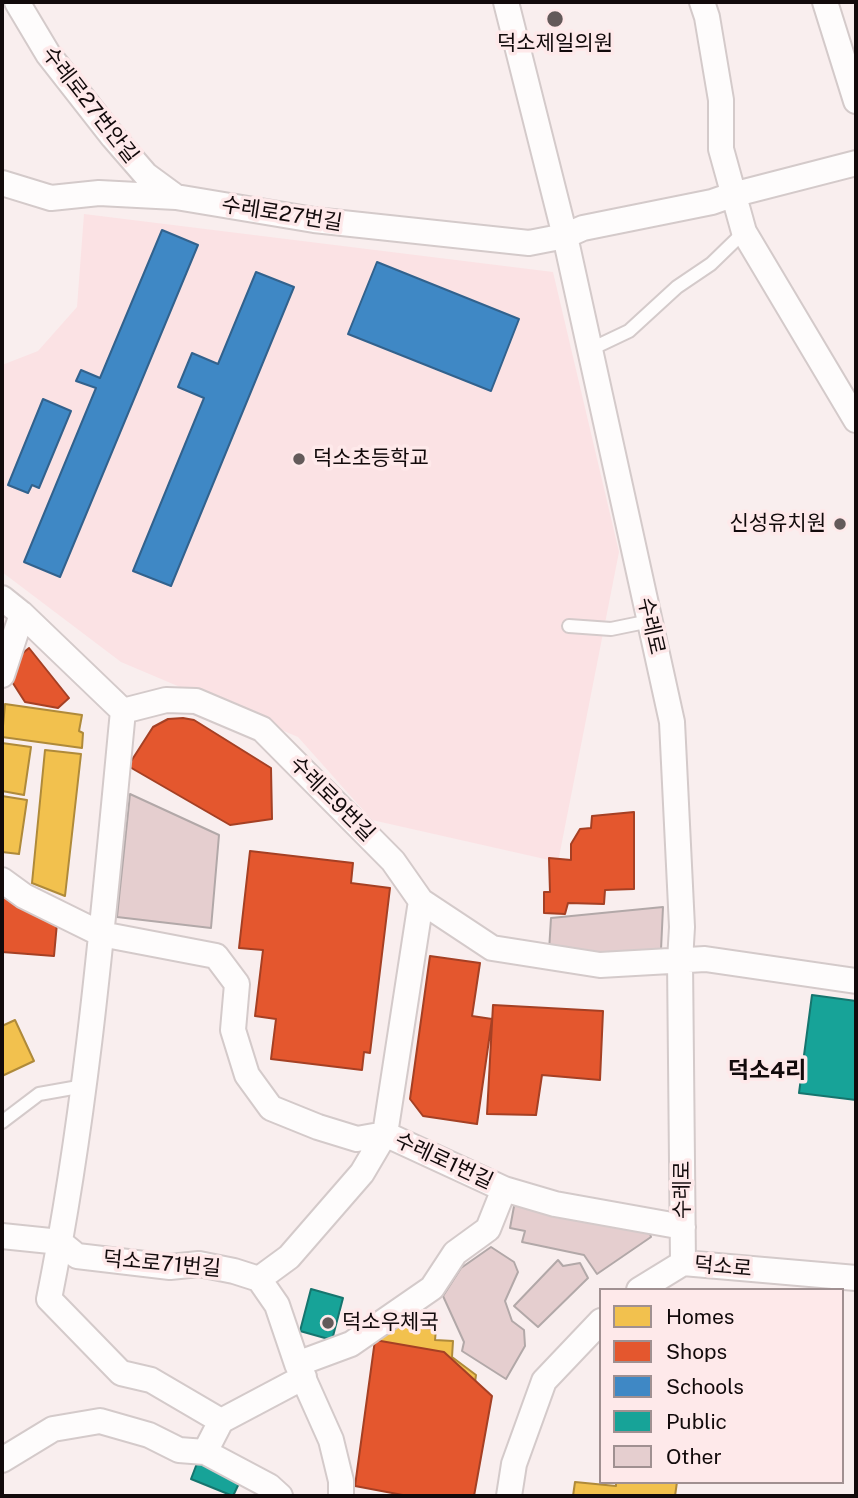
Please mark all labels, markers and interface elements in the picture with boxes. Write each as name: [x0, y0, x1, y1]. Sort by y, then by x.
marker: 덕소제일의원: [545, 9, 565, 29]
place label: 덕소제일의원: [497, 31, 613, 57]
street label: 수레로27번안길: [37, 42, 143, 168]
street label: 수레로27번길: [220, 192, 344, 236]
place label: 덕소초등학교: [313, 446, 429, 472]
marker: 덕소초등학교: [291, 451, 307, 467]
place label: 신성유치원: [729, 511, 826, 537]
marker: 신성유치원: [832, 516, 848, 532]
street label: 수레로: [632, 595, 670, 657]
street label: 수레로9번길: [284, 751, 380, 847]
district label: 덕소4리: [728, 1057, 806, 1085]
street label: 수레로1번길: [391, 1127, 497, 1195]
street label: 수레로: [670, 1161, 696, 1219]
street label: 덕소로71번길: [102, 1246, 222, 1282]
street label: 덕소로: [693, 1252, 753, 1282]
legend: [599, 1288, 844, 1484]
text: Homes: [666, 1304, 734, 1329]
place label: 덕소우체국: [342, 1310, 439, 1336]
marker: 덕소우체국: [320, 1315, 336, 1331]
text: Shops: [666, 1339, 727, 1364]
text: Schools: [666, 1374, 744, 1399]
text: Public: [666, 1409, 727, 1434]
text: Other: [666, 1444, 722, 1469]

